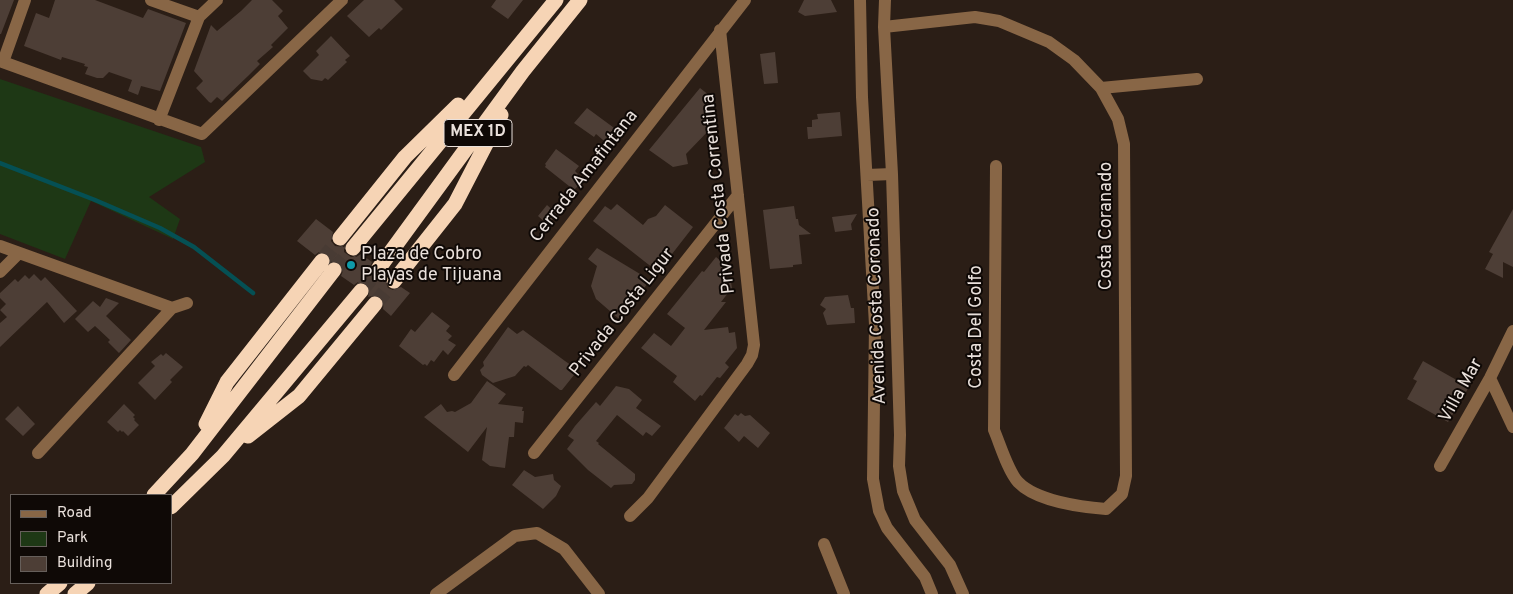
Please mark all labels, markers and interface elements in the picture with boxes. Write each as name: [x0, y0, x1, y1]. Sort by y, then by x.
street label: Privada Costa Correntina: [699, 93, 741, 295]
street label: Cerrada Amafintana: [527, 106, 643, 248]
road number: MEX 1D: [444, 120, 512, 146]
street label: Costa Coranado: [1096, 162, 1118, 290]
street label: Avenida Costa Coronado: [864, 207, 892, 405]
place label: Plaza de Cobro Playas de Tijuana: [361, 244, 502, 286]
street label: Privada Costa Ligur: [566, 244, 680, 382]
marker: Plaza de Cobro Playas de Tijuana: [345, 259, 357, 271]
street label: Costa Del Golfo: [966, 265, 988, 389]
street label: Villa Mar: [1436, 355, 1488, 427]
legend: [10, 494, 172, 584]
text: Road: [57, 504, 92, 523]
text: Park: [57, 529, 88, 548]
text: Building: [57, 554, 112, 573]

